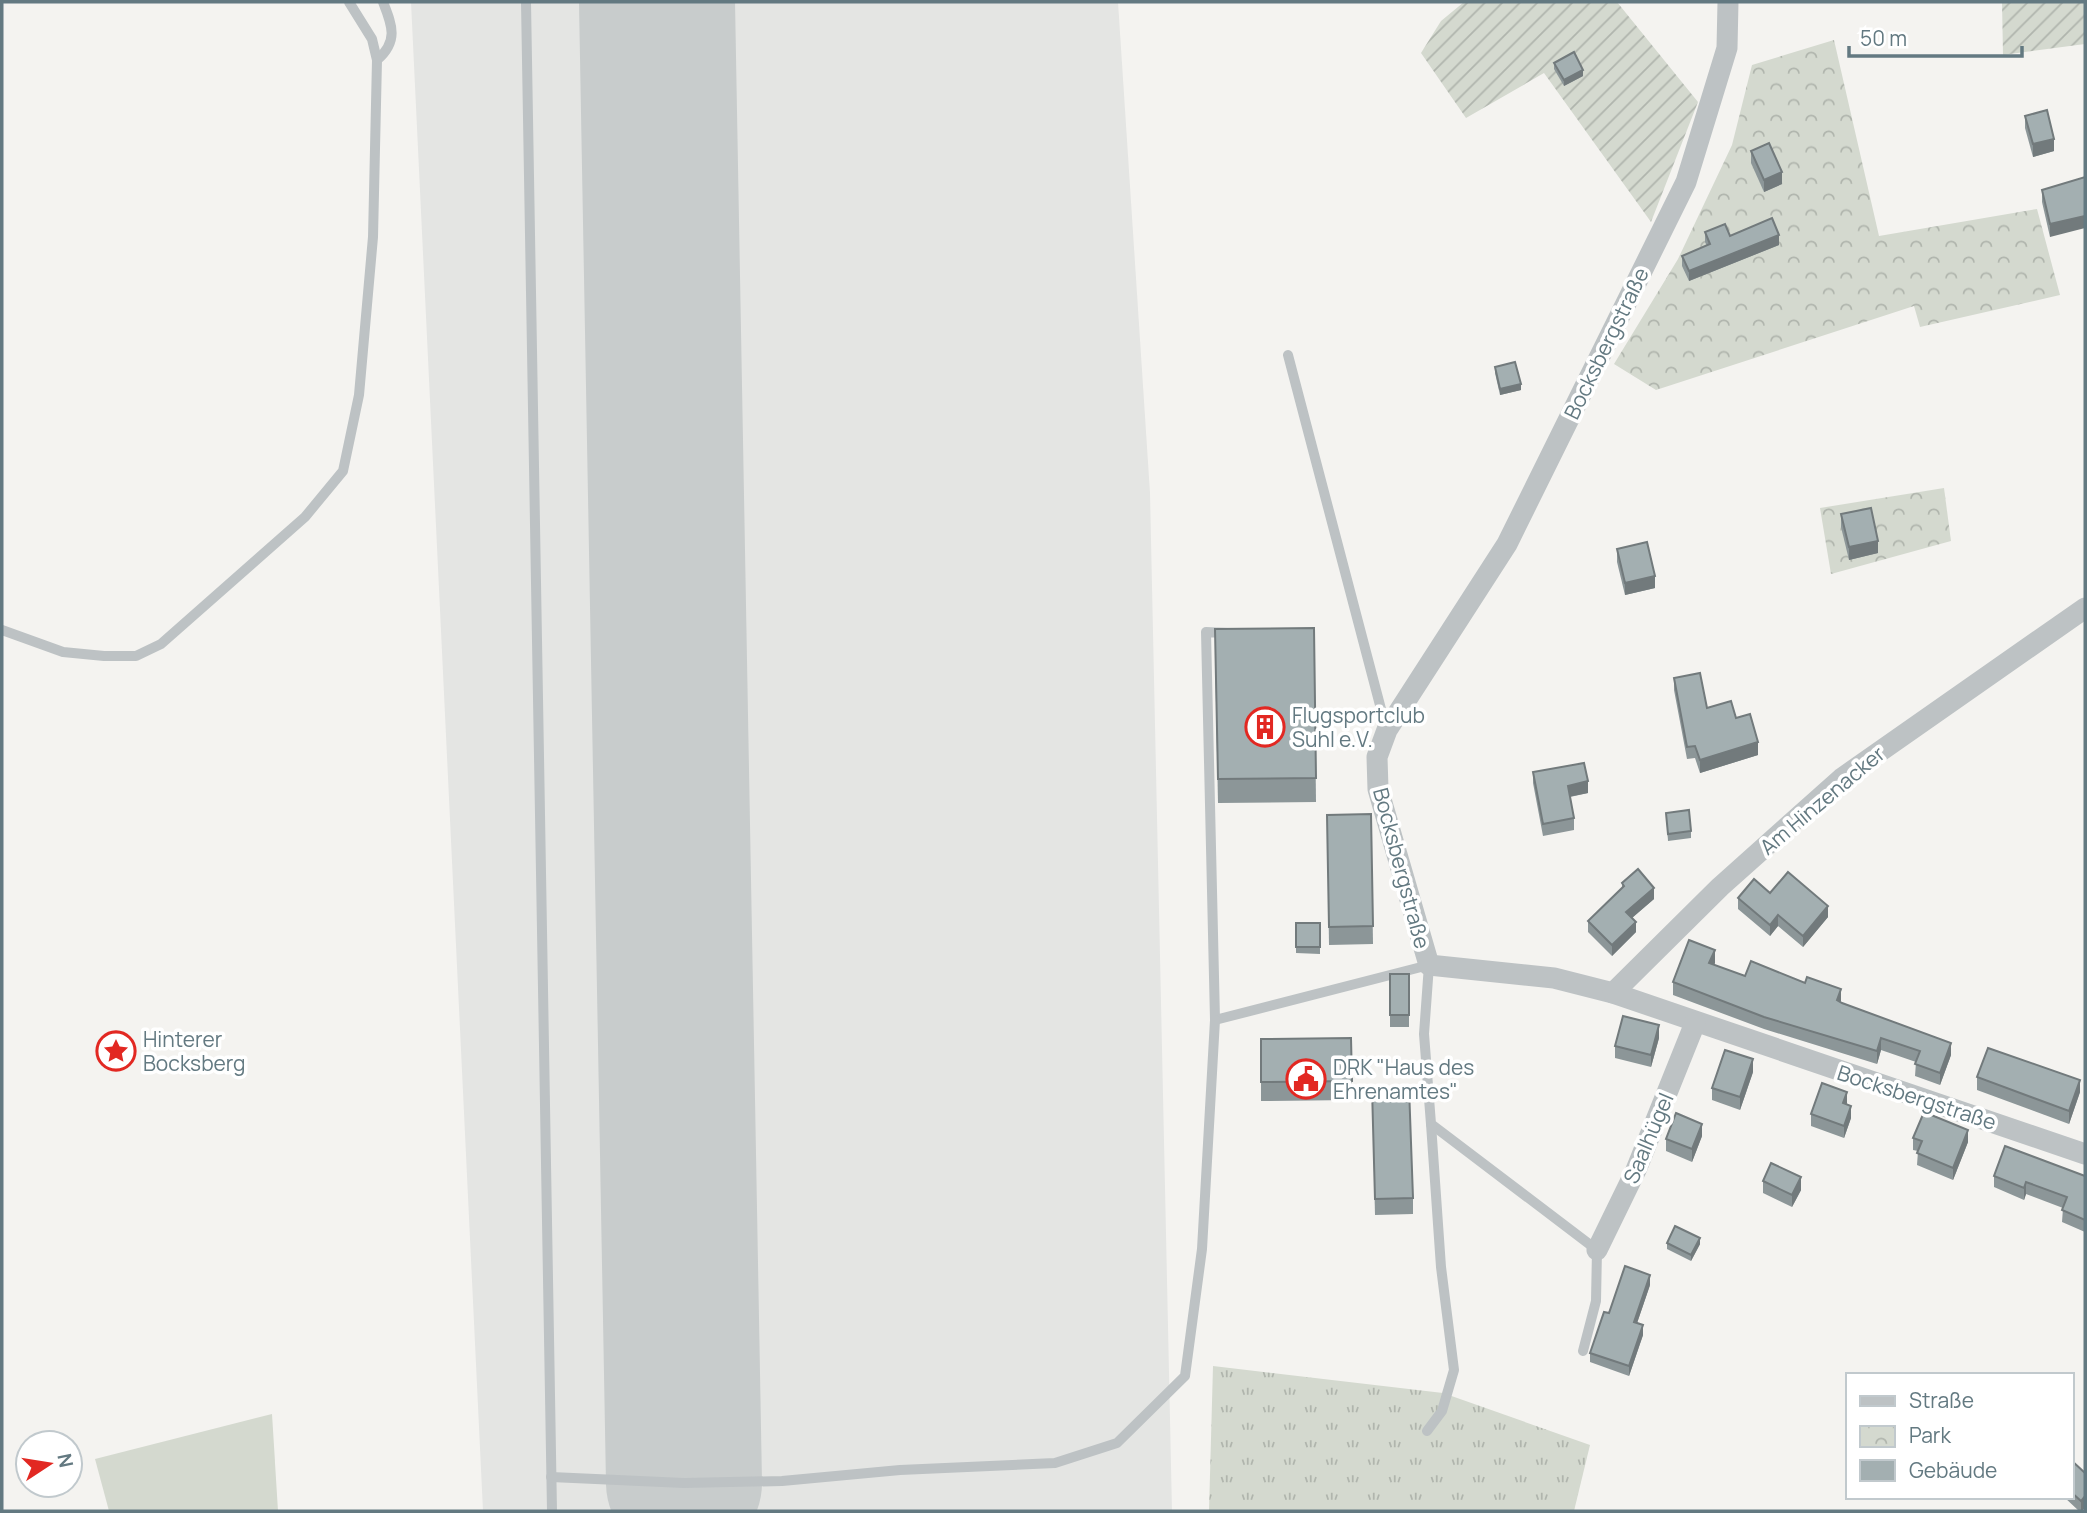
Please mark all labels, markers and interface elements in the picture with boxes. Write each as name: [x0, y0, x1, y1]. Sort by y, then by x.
scale bar: [1849, 14, 2022, 58]
text: 50 m: [1860, 24, 1907, 52]
street label: Bocksbergstraße: [1557, 262, 1655, 424]
place label: Flugsportclub Suhl e.V.: [1292, 701, 1425, 753]
building icon: Flugsportclub Suhl e.V.: [1244, 706, 1286, 748]
street label: Am Hinzenacker: [1754, 739, 1891, 861]
street label: Bocksbergstraße: [1367, 784, 1437, 952]
place label: Hinterer Bocksberg: [143, 1025, 245, 1077]
place icon: Hinterer Bocksberg: [95, 1030, 137, 1072]
place label: DRK "Haus des Ehrenamtes": [1333, 1053, 1474, 1105]
public building icon: DRK "Haus des Ehrenamtes": [1285, 1058, 1327, 1100]
street label: Bocksbergstraße: [1834, 1058, 2000, 1136]
street label: Saalhügel: [1616, 1088, 1680, 1188]
legend: [1846, 1373, 2073, 1499]
text: Straße: [1909, 1386, 1974, 1414]
text: Park: [1909, 1421, 1951, 1449]
north arrow: [14, 1429, 84, 1499]
text: N: [51, 1451, 80, 1470]
text: Gebäude: [1909, 1456, 1997, 1484]

